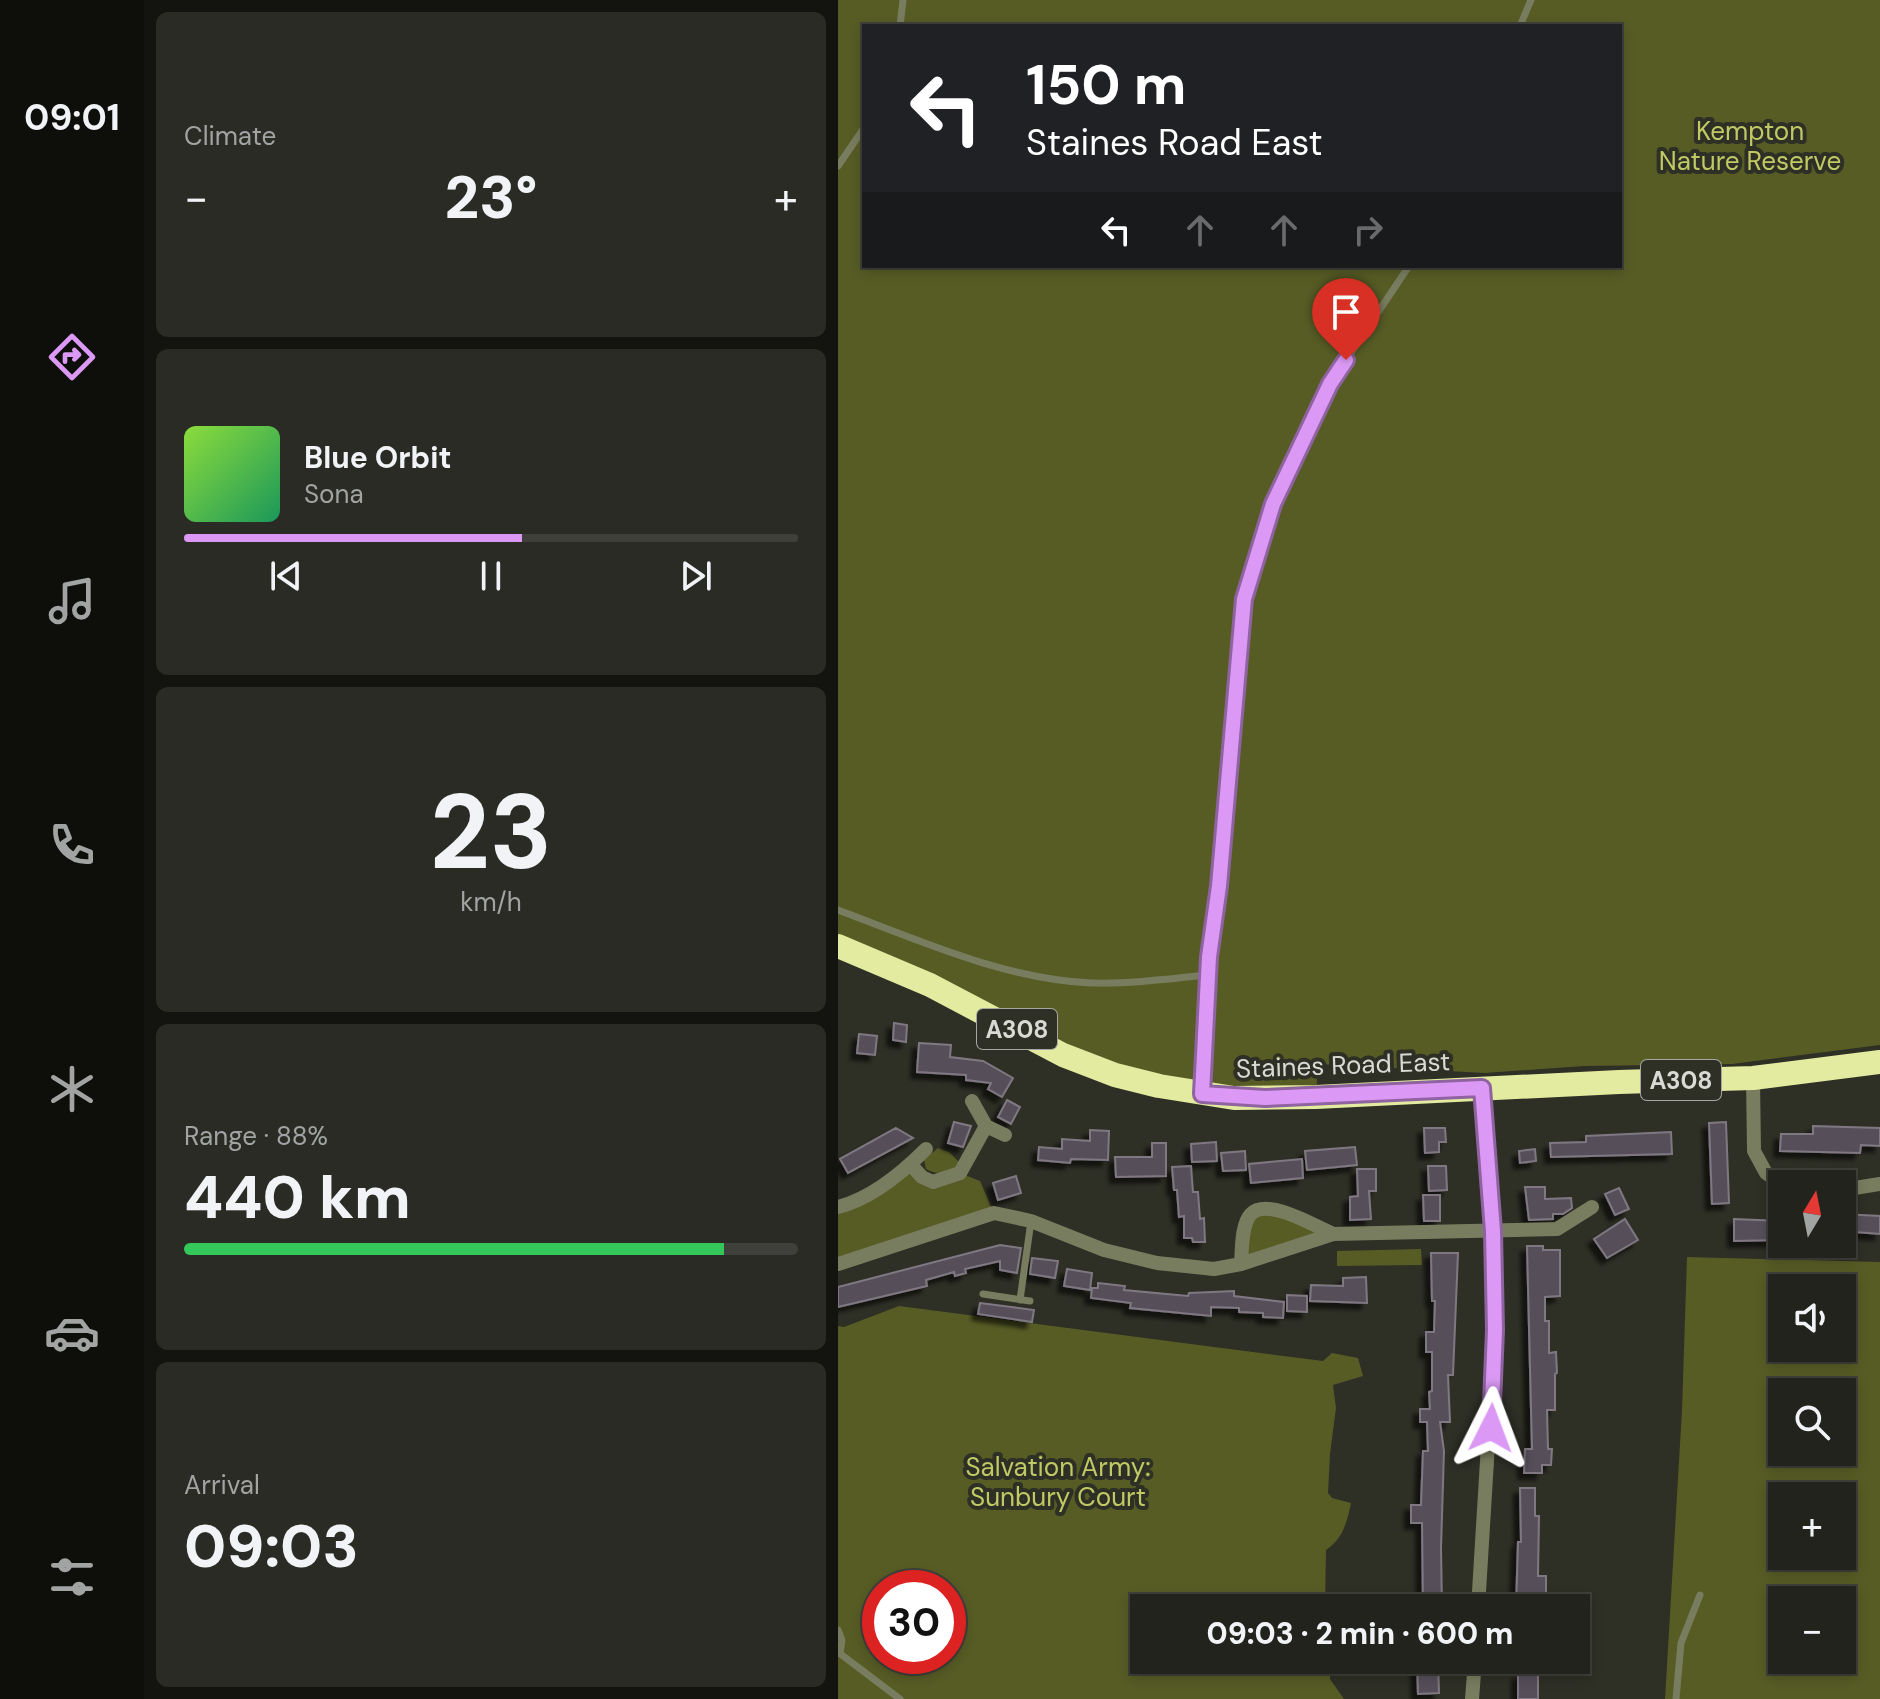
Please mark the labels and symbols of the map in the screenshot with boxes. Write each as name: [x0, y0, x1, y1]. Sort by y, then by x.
park label: Kempton Nature Reserve: [1659, 114, 1841, 178]
pin: [1312, 278, 1380, 360]
road number: A308: [977, 1009, 1057, 1049]
street label: Staines Road East: [1235, 1044, 1451, 1086]
road number: A308: [1641, 1060, 1721, 1100]
north arrow: [1768, 1170, 1856, 1258]
position arrow: [1449, 1386, 1533, 1470]
park label: Salvation Army: Sunbury Court: [966, 1450, 1150, 1514]
speed limit sign: 30: [862, 1570, 966, 1674]

